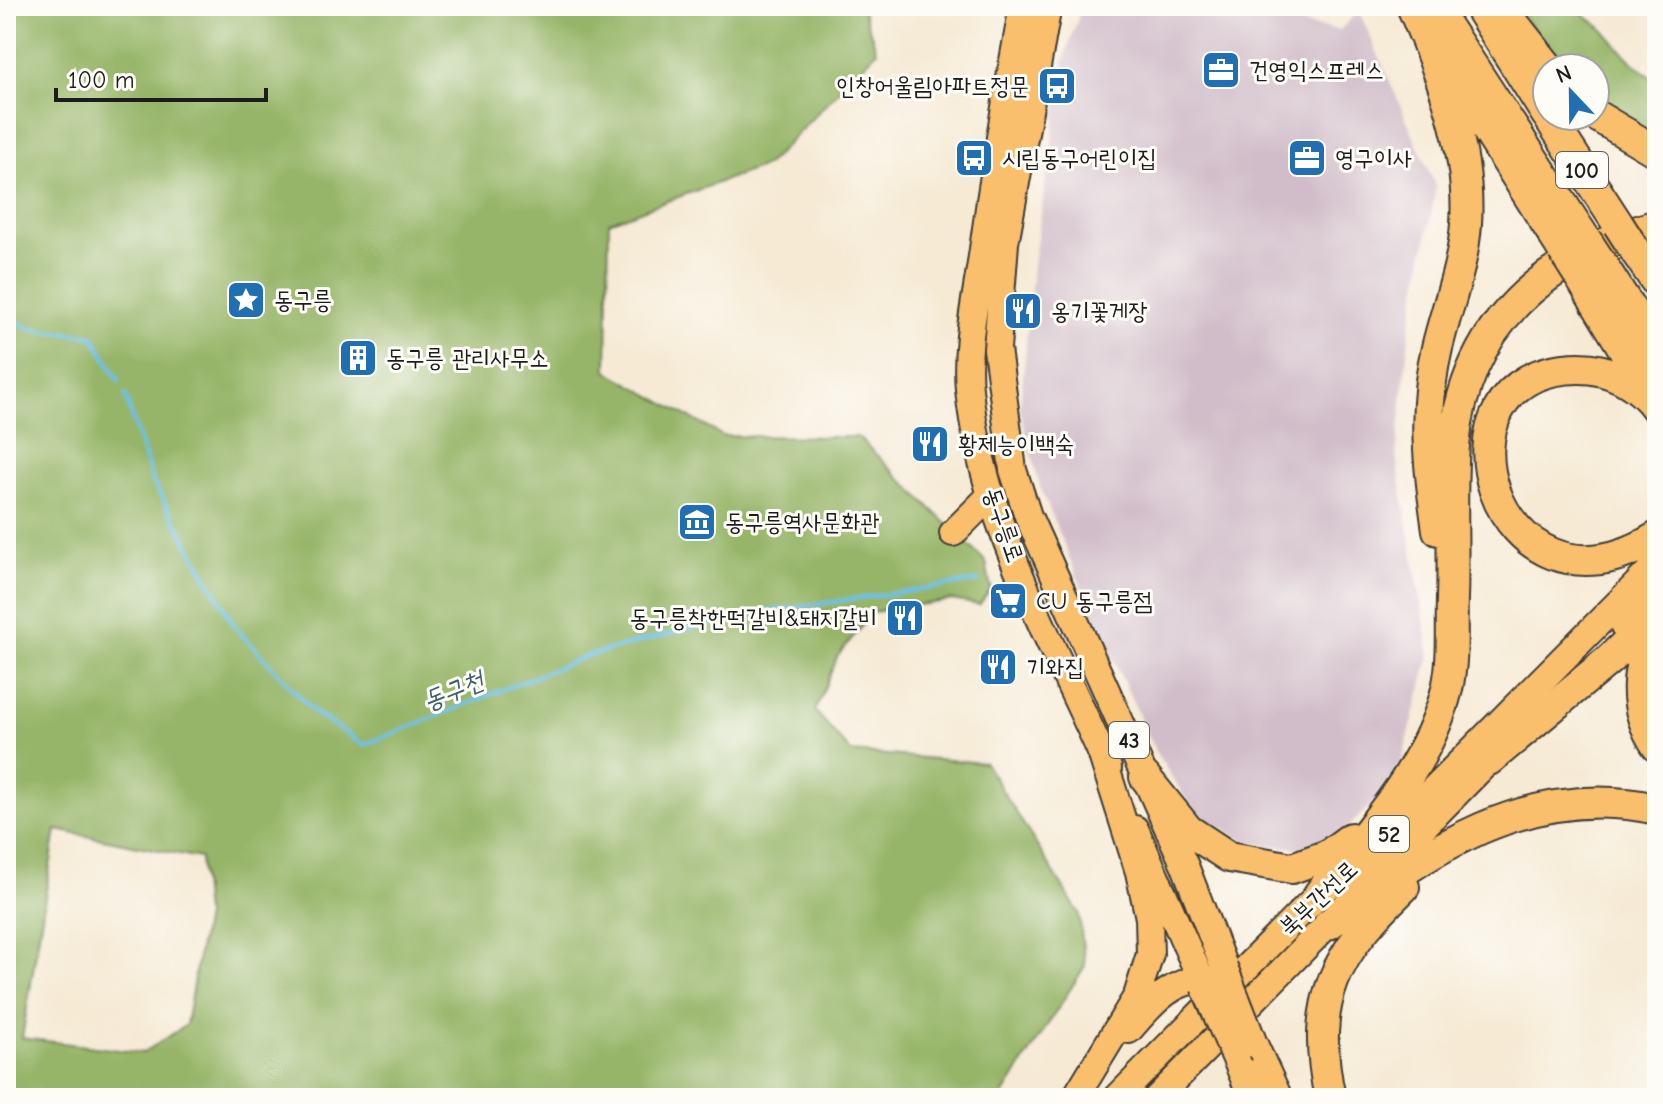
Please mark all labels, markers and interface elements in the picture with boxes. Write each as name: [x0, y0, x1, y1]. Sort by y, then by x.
office icon: 건영익스프레스: [1200, 49, 1242, 91]
scale bar: [56, 52, 266, 102]
north arrow: [1531, 52, 1611, 132]
place label: 건영익스프레스: [1249, 56, 1384, 84]
text: N: [1552, 60, 1575, 89]
bus stop icon: 인창어울림아파트정문: [1036, 65, 1078, 107]
text: 100 m: [68, 66, 135, 94]
place label: 인창어울림아파트정문: [836, 72, 1029, 100]
bus stop icon: 시립동구어린이집: [953, 137, 995, 179]
office icon: 영구이사: [1286, 137, 1328, 179]
place label: 시립동구어린이집: [1002, 144, 1157, 172]
place label: 영구이사: [1335, 144, 1412, 172]
road number: 100: [1556, 152, 1608, 188]
place icon: 동구릉: [225, 279, 267, 321]
place label: 동구릉: [274, 286, 332, 314]
restaurant icon: 옹기꽃게장: [1002, 290, 1044, 332]
place label: 옹기꽃게장: [1051, 297, 1148, 325]
building icon: 동구릉 관리사무소: [337, 337, 379, 379]
place label: 동구릉 관리사무소: [386, 344, 549, 372]
restaurant icon: 황제능이백숙: [909, 423, 951, 465]
place label: 황제능이백숙: [958, 430, 1074, 458]
street label: 동구릉로: [978, 484, 1030, 566]
museum icon: 동구릉역사문화관: [676, 501, 718, 543]
place label: 동구릉역사문화관: [725, 508, 880, 536]
supermarket icon: CU 동구릉점: [987, 580, 1029, 622]
place label: CU 동구릉점: [1036, 587, 1153, 615]
restaurant icon: 동구릉착한떡갈비&돼지갈비: [884, 597, 926, 639]
place label: 동구릉착한떡갈비&돼지갈비: [630, 604, 877, 632]
restaurant icon: 기와집: [977, 646, 1019, 688]
place label: 기와집: [1026, 653, 1084, 681]
water label: 동구천: [419, 664, 491, 717]
road number: 43: [1109, 722, 1149, 758]
road number: 52: [1369, 816, 1409, 852]
street label: 북부간선로: [1273, 855, 1363, 941]

